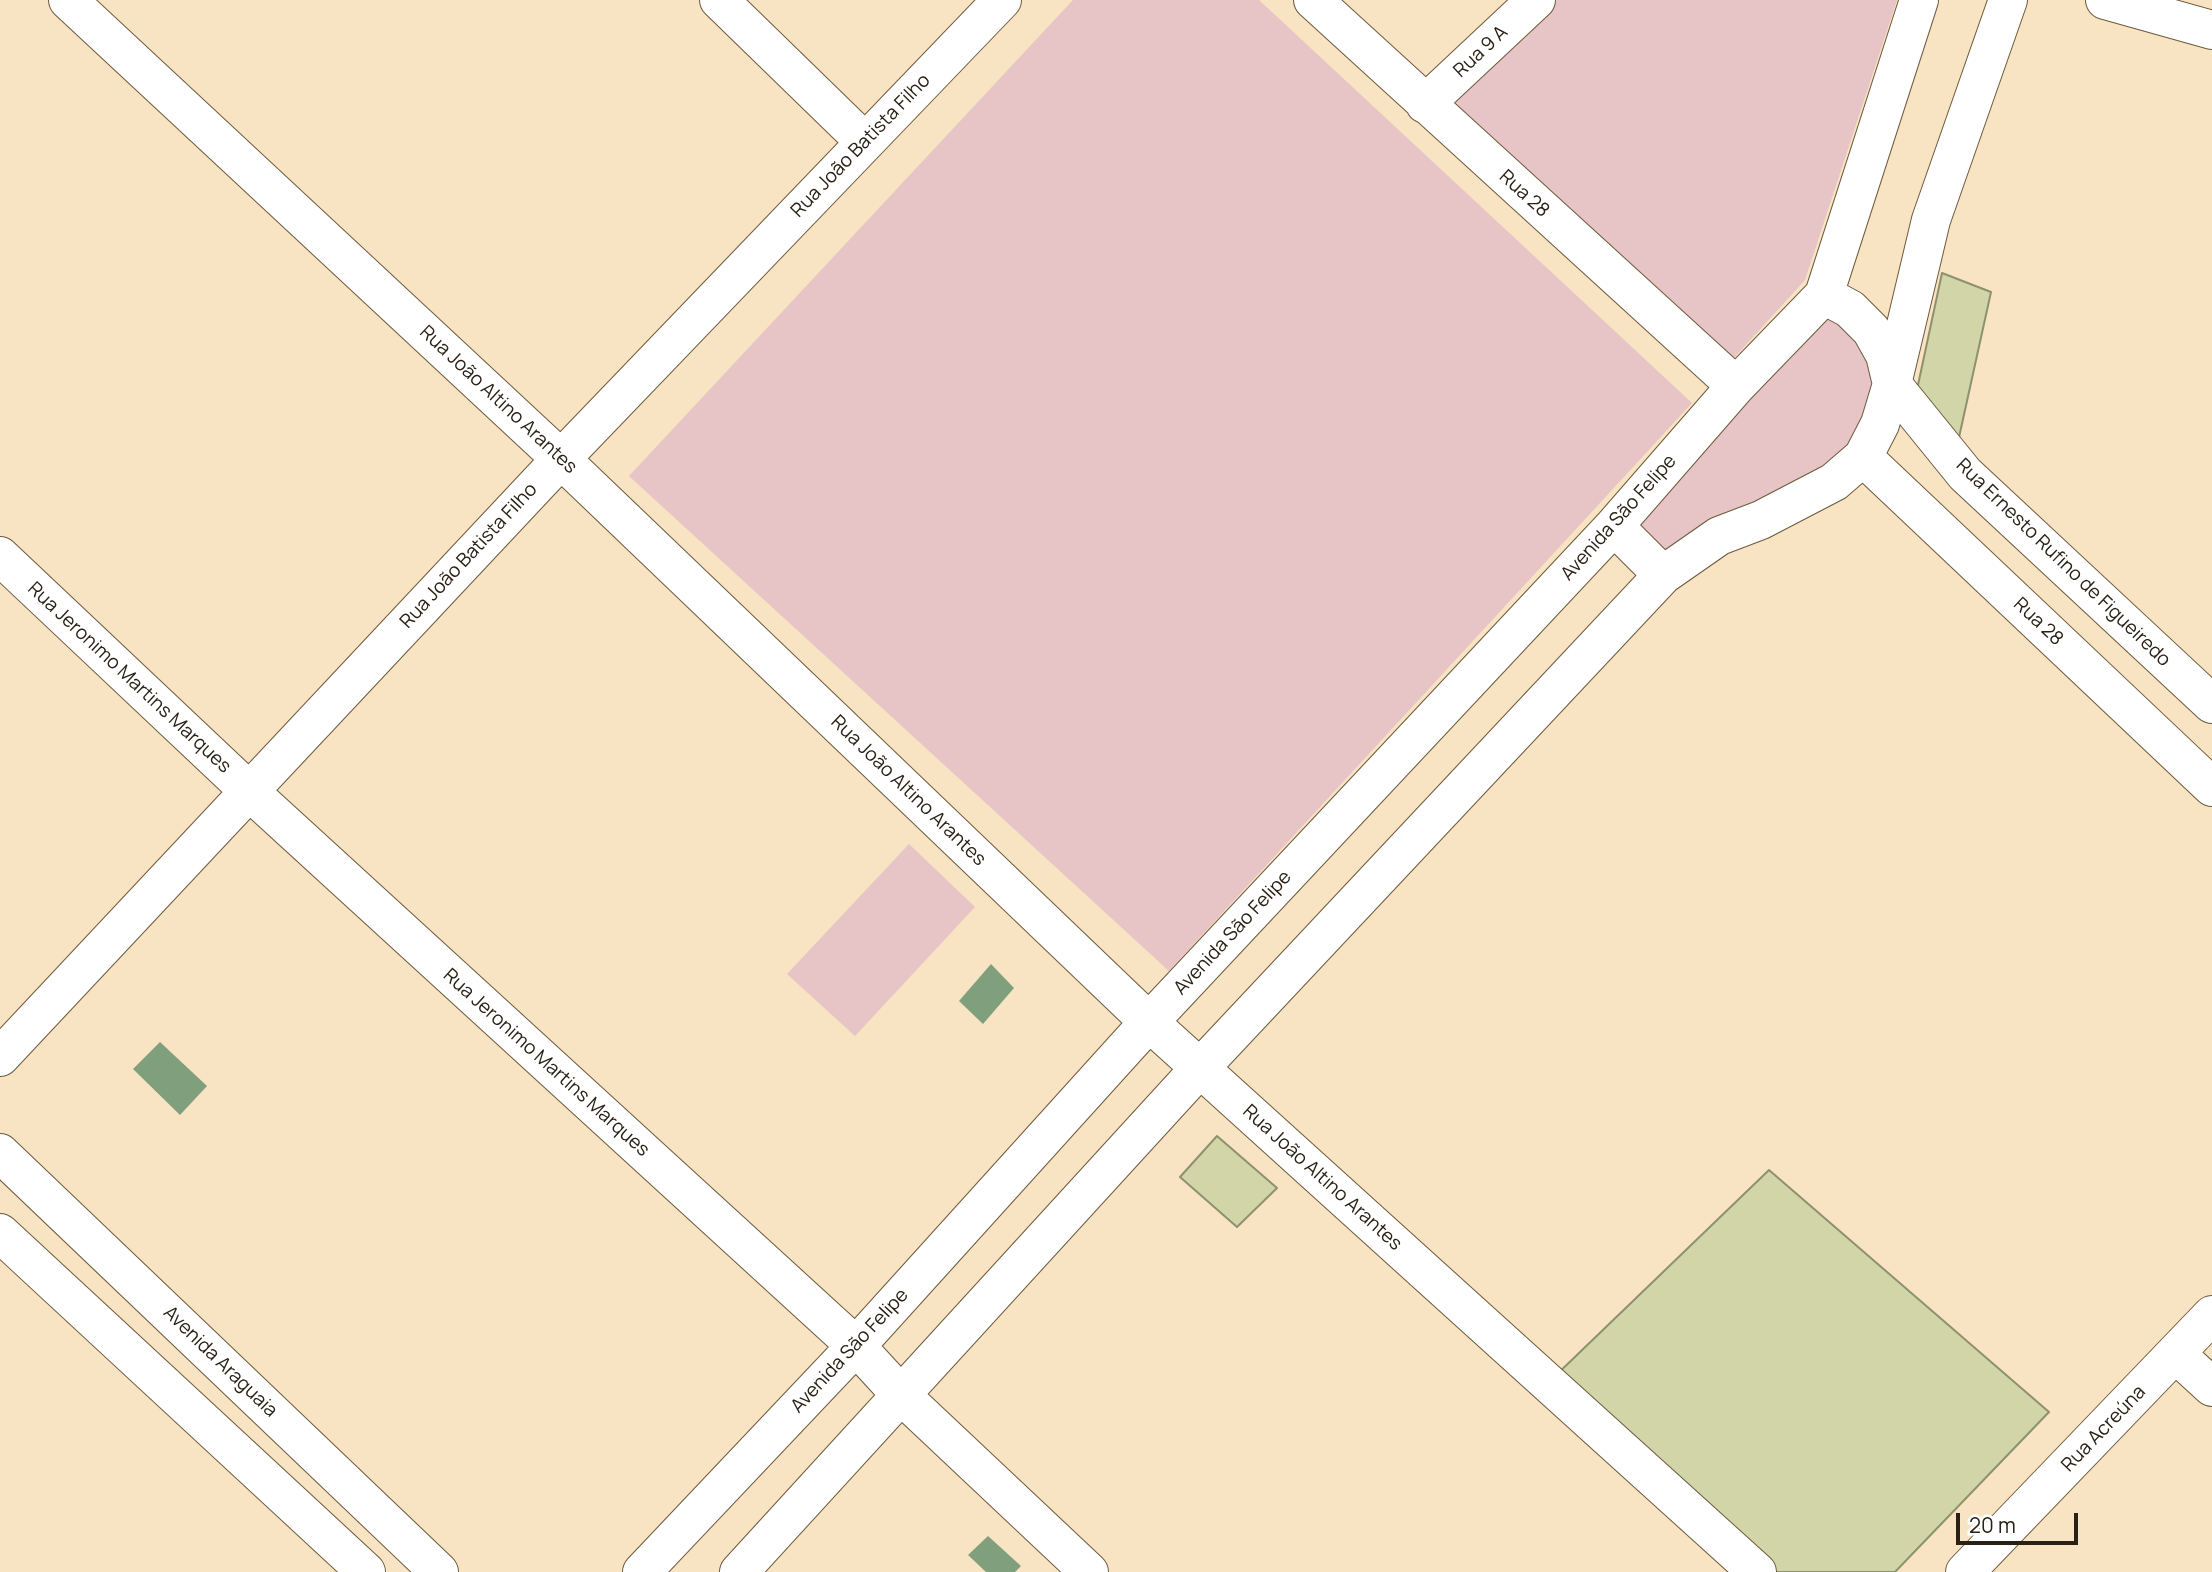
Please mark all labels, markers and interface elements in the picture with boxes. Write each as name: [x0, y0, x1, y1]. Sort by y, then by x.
street label: Rua 9 A: [1449, 21, 1513, 83]
street label: Rua João Batista Filho: [787, 70, 935, 222]
street label: Rua 28: [1494, 166, 1554, 222]
street label: Rua João Altino Arantes: [415, 321, 581, 479]
street label: Avenida São Felipe: [1556, 450, 1682, 586]
street label: Rua Ernesto Rufino de Figueiredo: [1951, 454, 2175, 672]
street label: Rua João Batista Filho: [396, 479, 542, 633]
street label: Rua Jeronimo Martins Marques: [23, 578, 235, 778]
street label: Rua 28: [2008, 593, 2068, 651]
street label: Rua João Altino Arantes: [826, 711, 990, 871]
street label: Avenida São Felipe: [1170, 866, 1296, 1000]
street label: Rua Jeronimo Martins Marques: [438, 964, 654, 1162]
street label: Rua João Altino Arantes: [1238, 1100, 1406, 1256]
street label: Avenida São Felipe: [787, 1284, 913, 1418]
street label: Avenida Araguaia: [158, 1302, 282, 1422]
street label: Rua Acreúna: [2057, 1381, 2151, 1477]
scale bar: [1960, 1498, 2082, 1542]
text: 20 m: [1969, 1511, 2016, 1539]

